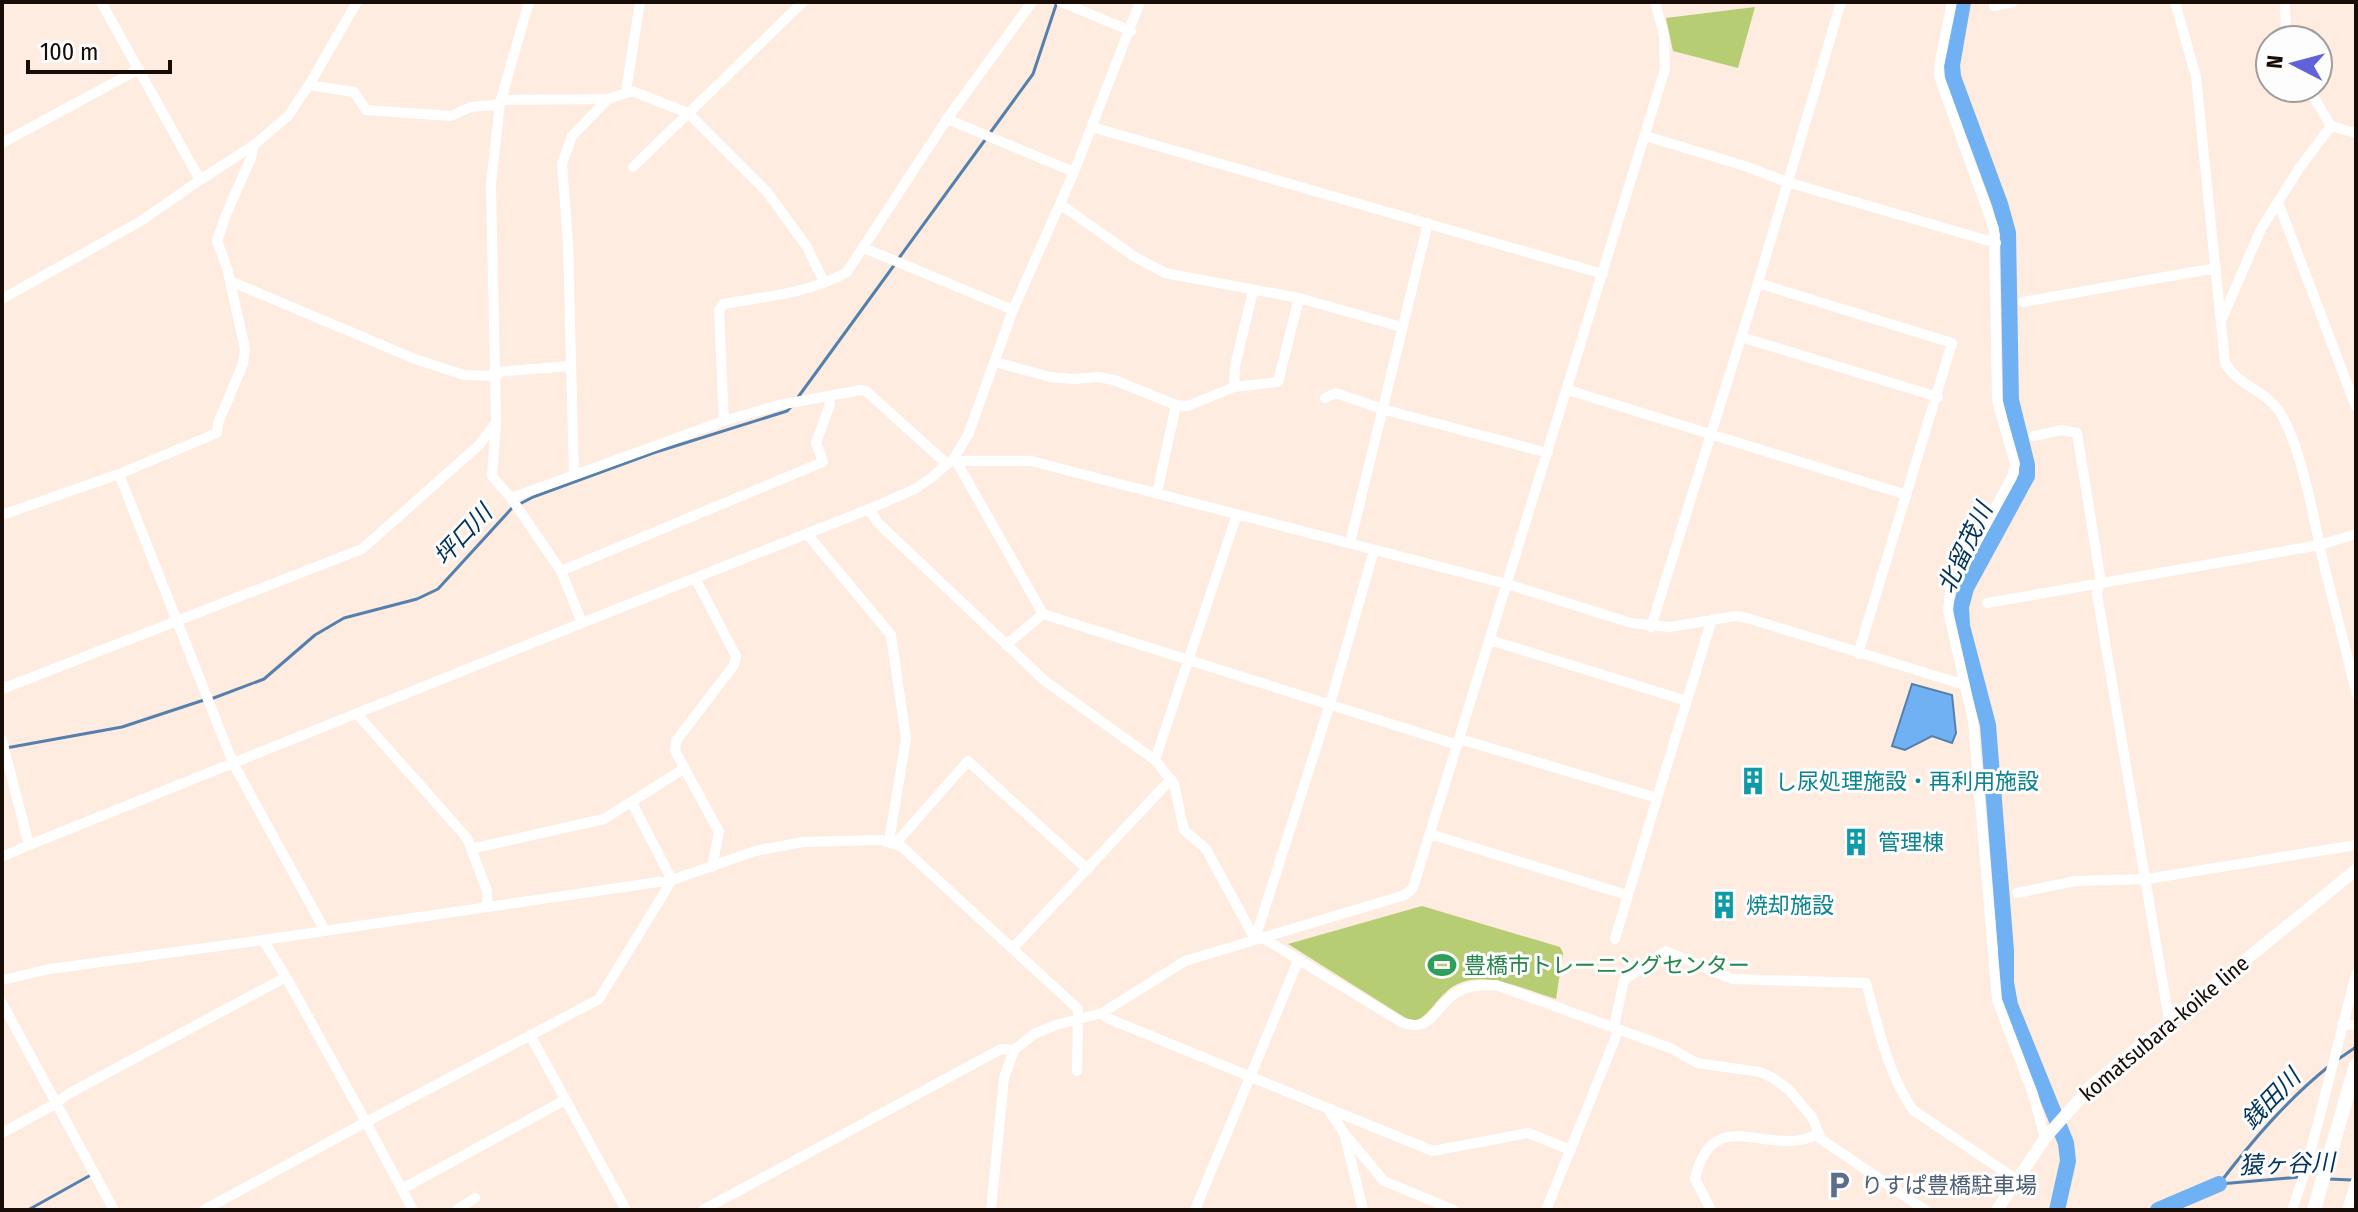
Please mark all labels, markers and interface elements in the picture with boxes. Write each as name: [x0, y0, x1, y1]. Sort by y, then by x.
scale bar: [28, 24, 170, 74]
north arrow: [2254, 24, 2334, 104]
text: 100 m: [40, 38, 98, 66]
text: N: [2260, 54, 2289, 70]
water label: 北留茂川: [1932, 496, 1999, 597]
water label: 坪口川: [428, 497, 500, 571]
building icon: し尿処理施設・再利用施設: [1738, 766, 1768, 796]
place label: し尿処理施設・再利用施設: [1775, 768, 2039, 795]
building icon: 管理棟: [1841, 827, 1871, 857]
place label: 管理棟: [1878, 829, 1944, 856]
building icon: 焼却施設: [1709, 890, 1739, 920]
place label: 焼却施設: [1746, 892, 1834, 919]
sports icon: 豊橋市トレーニングセンター: [1427, 950, 1457, 980]
street label: komatsubara-koike line: [2074, 950, 2254, 1107]
place label: 豊橋市トレーニングセンター: [1464, 952, 1750, 979]
water label: 銭田川: [2236, 1061, 2308, 1135]
water label: 猿ヶ谷川: [2239, 1148, 2338, 1180]
parking icon: りすぱ豊橋駐車場: [1824, 1170, 1854, 1200]
place label: りすぱ豊橋駐車場: [1861, 1172, 2037, 1199]

